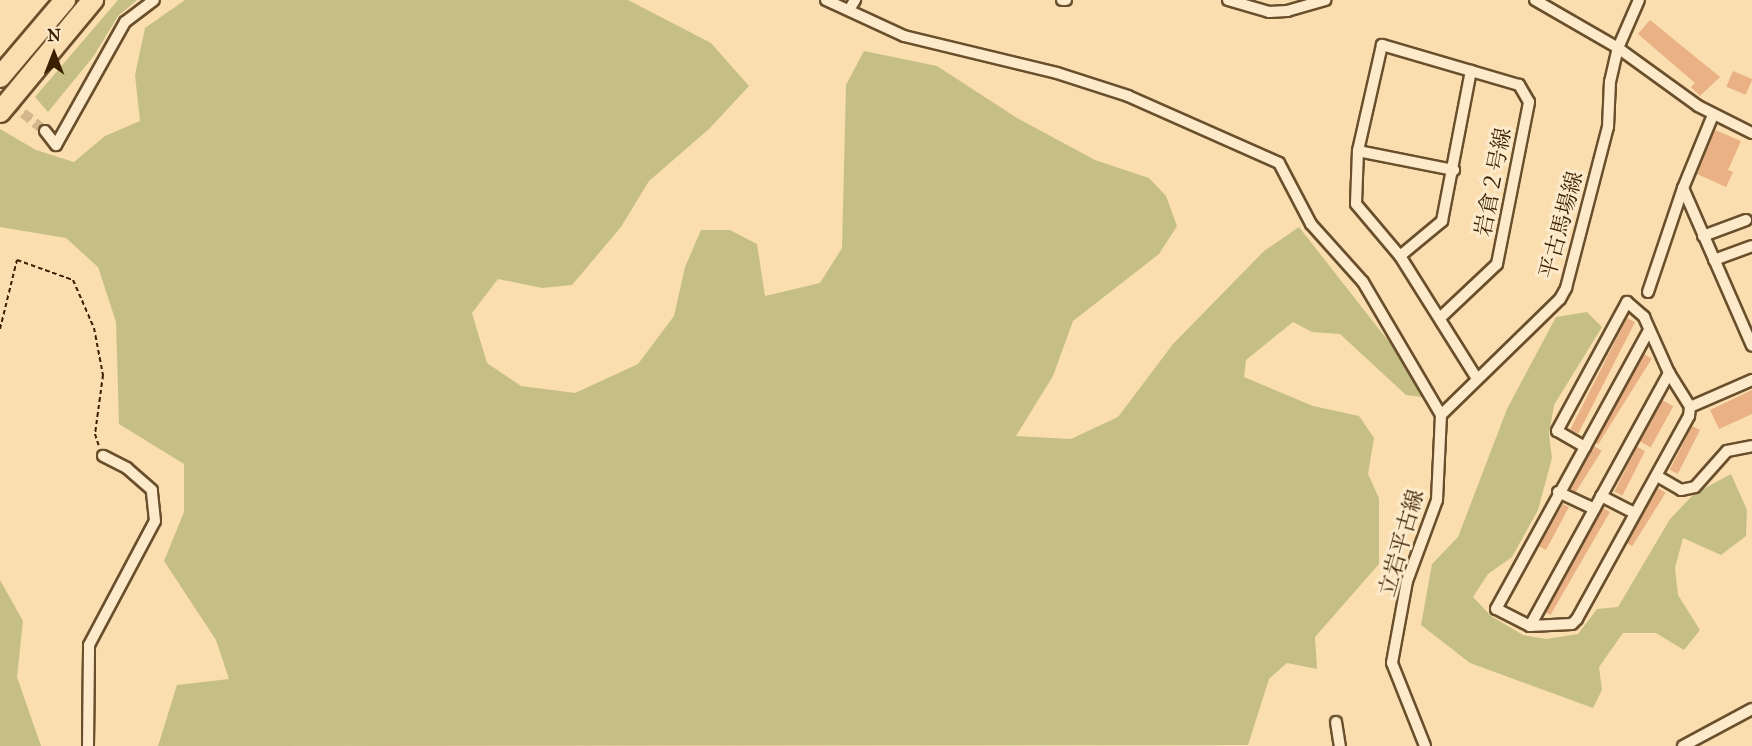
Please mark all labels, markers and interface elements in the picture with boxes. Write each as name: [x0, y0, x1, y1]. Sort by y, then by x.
north arrow: [24, 24, 84, 84]
text: N: [47, 26, 61, 45]
street label: 岩倉２号線: [1470, 125, 1516, 239]
street label: 平古馬場線: [1534, 168, 1588, 282]
street label: 立岩平古線: [1373, 486, 1429, 600]

